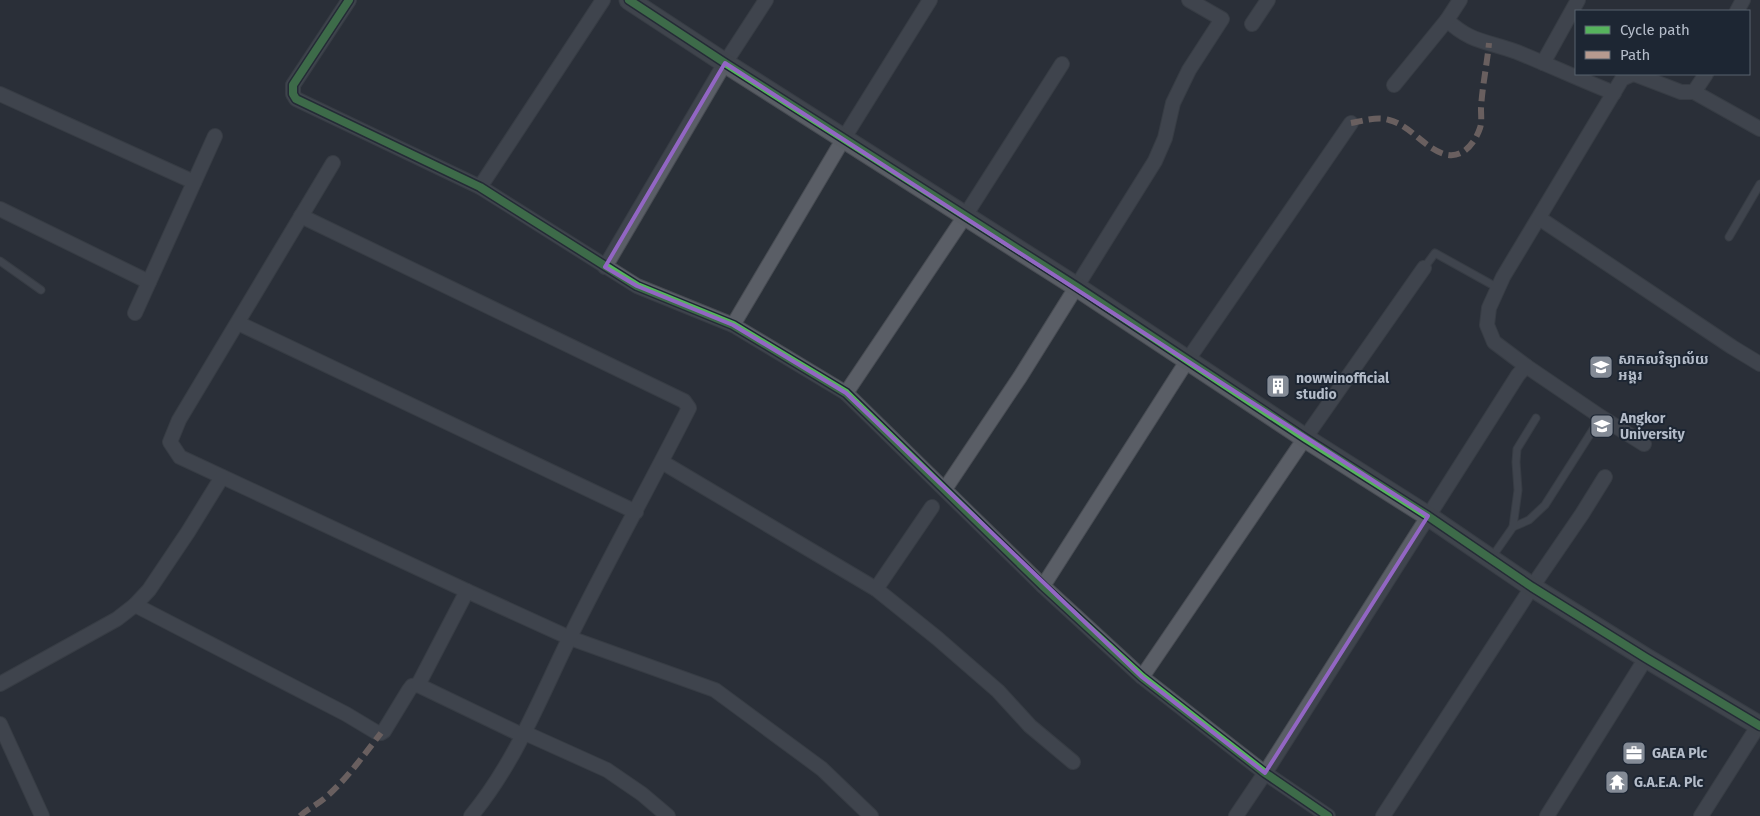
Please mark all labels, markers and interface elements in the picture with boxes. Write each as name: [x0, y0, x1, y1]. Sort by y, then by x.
legend: [1575, 10, 1750, 75]
text: Cycle path: [1620, 21, 1690, 39]
text: Path: [1620, 46, 1650, 64]
place label: សាកលវិទ្យាល័យ អង្គរ: [1618, 350, 1709, 384]
school or university icon: សាកលវិទ្យាល័យ អង្គរ: [1588, 354, 1614, 380]
place label: nowwinofficial studio: [1296, 370, 1390, 403]
building icon: nowwinofficial studio: [1265, 373, 1291, 399]
place label: Angkor University: [1619, 410, 1685, 443]
school or university icon: Angkor University: [1589, 413, 1615, 439]
office icon: GAEA Plc: [1621, 740, 1647, 766]
place label: GAEA Plc: [1652, 745, 1708, 762]
temple icon: G.A.E.A. Plc: [1604, 769, 1630, 795]
place label: G.A.E.A. Plc: [1634, 774, 1703, 791]

